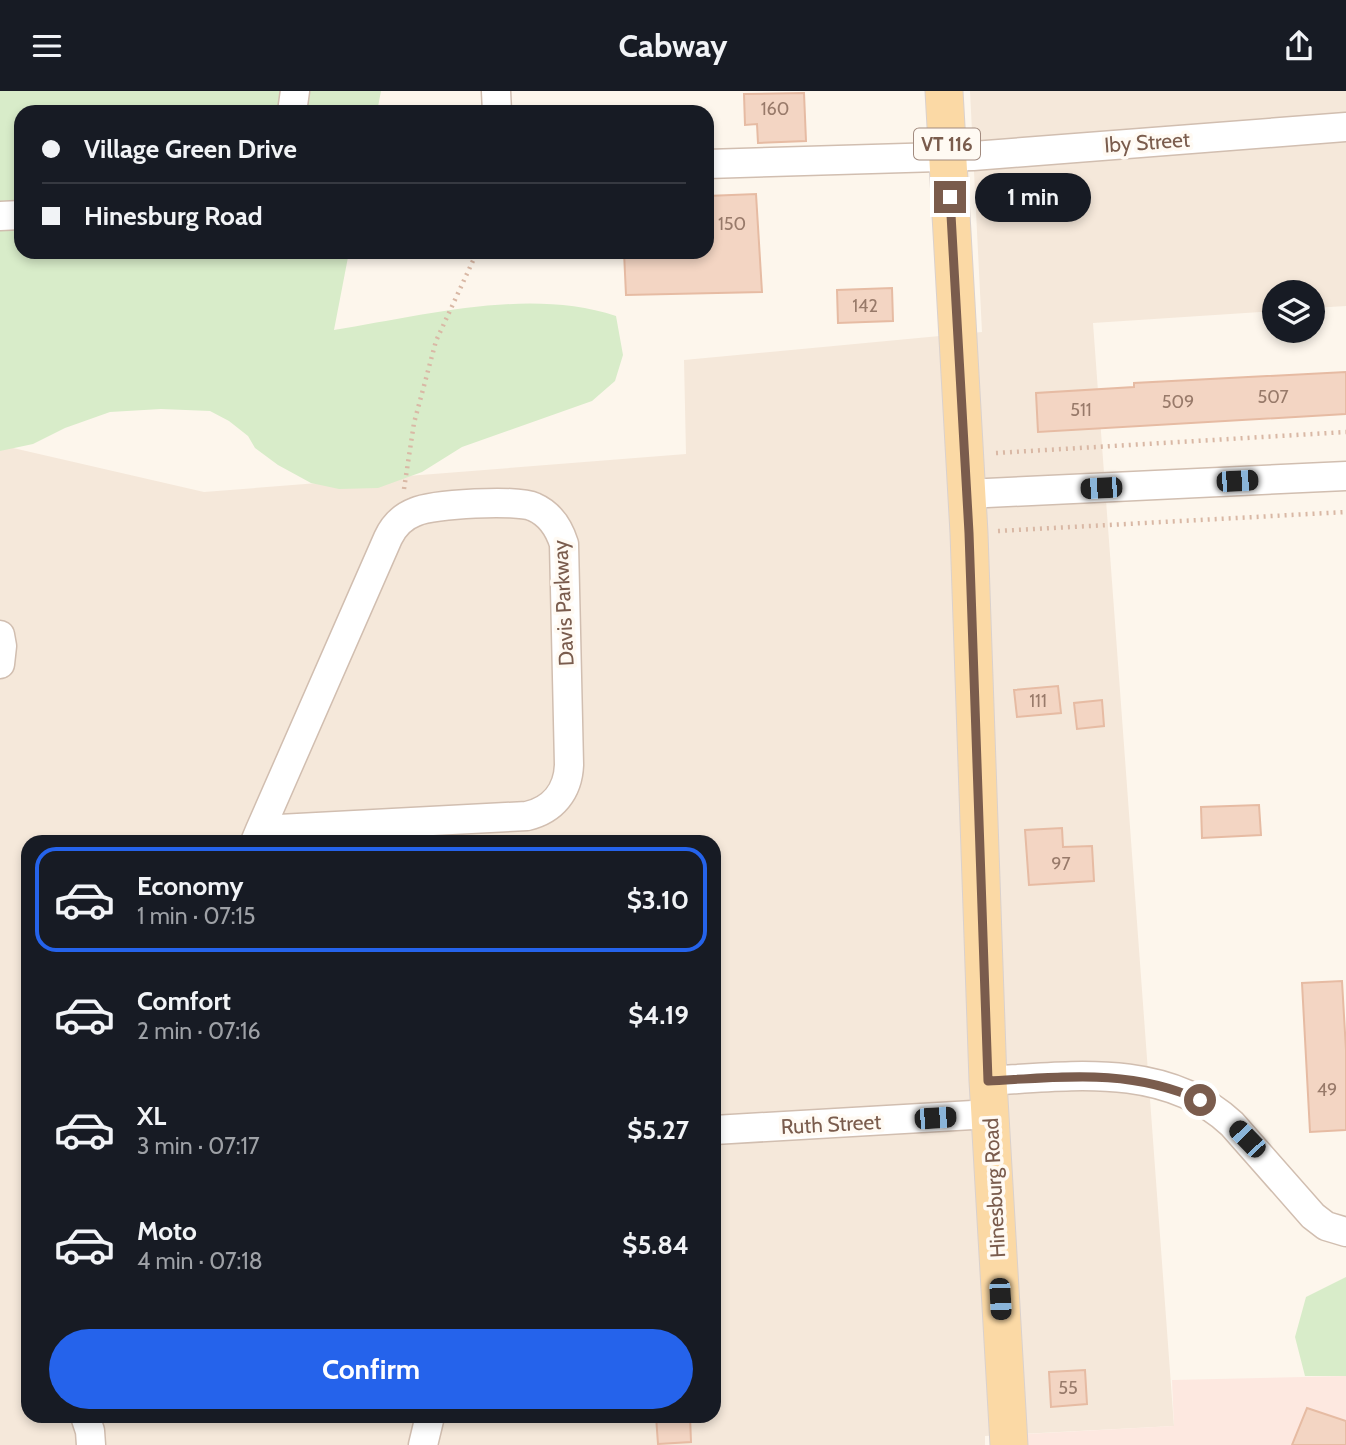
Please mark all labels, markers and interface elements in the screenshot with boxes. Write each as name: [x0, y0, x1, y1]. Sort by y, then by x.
text: Cabway: [618, 26, 728, 65]
icon: menu: [28, 27, 66, 65]
icon: share: [1280, 27, 1318, 65]
house number: 160: [761, 98, 789, 120]
street label: Iby Street: [1103, 127, 1191, 157]
road number: VT 116: [914, 129, 980, 159]
text: Village Green Drive: [84, 133, 297, 165]
callout: 1 min: [974, 173, 1090, 221]
route end: [934, 181, 966, 213]
text: 1 min: [1007, 183, 1059, 211]
text: Hinesburg Road: [84, 200, 263, 232]
house number: 150: [718, 213, 746, 235]
map controls: [1262, 280, 1325, 343]
button: layers: [1262, 280, 1325, 343]
house number: 142: [852, 295, 878, 317]
house number: 507: [1257, 386, 1289, 408]
house number: 509: [1162, 391, 1194, 413]
house number: 511: [1070, 399, 1092, 421]
car: [1216, 469, 1259, 493]
car: [1080, 476, 1123, 500]
street label: Davis Parkway: [547, 539, 579, 667]
house number: 111: [1029, 690, 1047, 712]
house number: 97: [1051, 853, 1071, 875]
icon: car: [53, 868, 116, 931]
text: Economy: [137, 870, 243, 902]
text: $3.10: [627, 884, 689, 916]
text: 1 min · 07:15: [137, 902, 256, 930]
icon: car: [53, 983, 116, 1046]
text: Comfort: [137, 985, 231, 1017]
text: $4.19: [628, 999, 689, 1031]
text: 2 min · 07:16: [137, 1017, 261, 1045]
house number: 49: [1317, 1079, 1337, 1101]
route start: [1184, 1084, 1216, 1116]
icon: car: [53, 1098, 116, 1161]
text: XL: [137, 1100, 166, 1132]
car: [914, 1106, 957, 1130]
street label: Ruth Street: [780, 1109, 882, 1139]
text: $5.27: [627, 1114, 689, 1146]
street label: Hinesburg Road: [978, 1117, 1010, 1259]
car: [1225, 1117, 1270, 1161]
text: 3 min · 07:17: [137, 1132, 260, 1160]
icon: car: [53, 1213, 116, 1276]
text: Moto: [137, 1215, 197, 1247]
text: $5.84: [622, 1229, 689, 1261]
text: 4 min · 07:18: [137, 1247, 263, 1275]
car: [989, 1277, 1012, 1321]
button: Confirm: [49, 1329, 693, 1409]
house number: 55: [1058, 1377, 1078, 1399]

